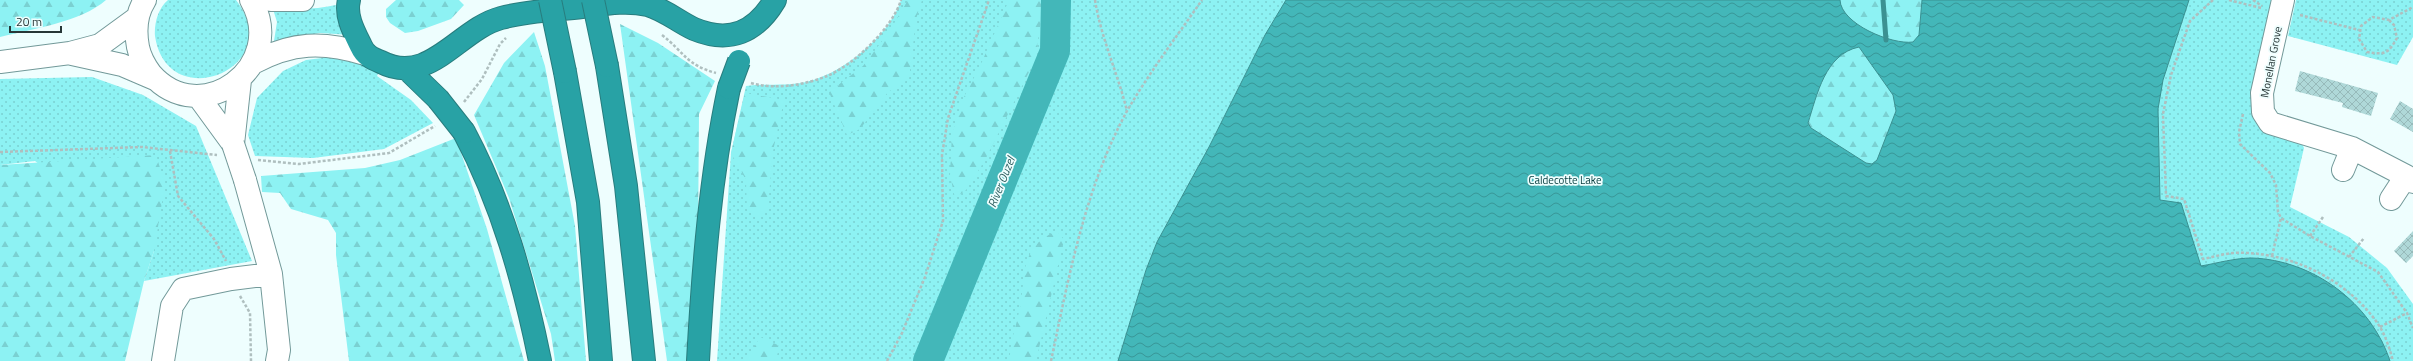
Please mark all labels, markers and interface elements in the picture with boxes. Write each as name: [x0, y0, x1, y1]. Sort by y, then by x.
scale bar: [10, 8, 61, 34]
text: 20 m: [16, 12, 42, 31]
street label: Monellan Grove: [2256, 25, 2286, 99]
water label: River Ouzel: [982, 153, 1020, 210]
park label: Caldecotte Lake: [1528, 172, 1602, 188]

